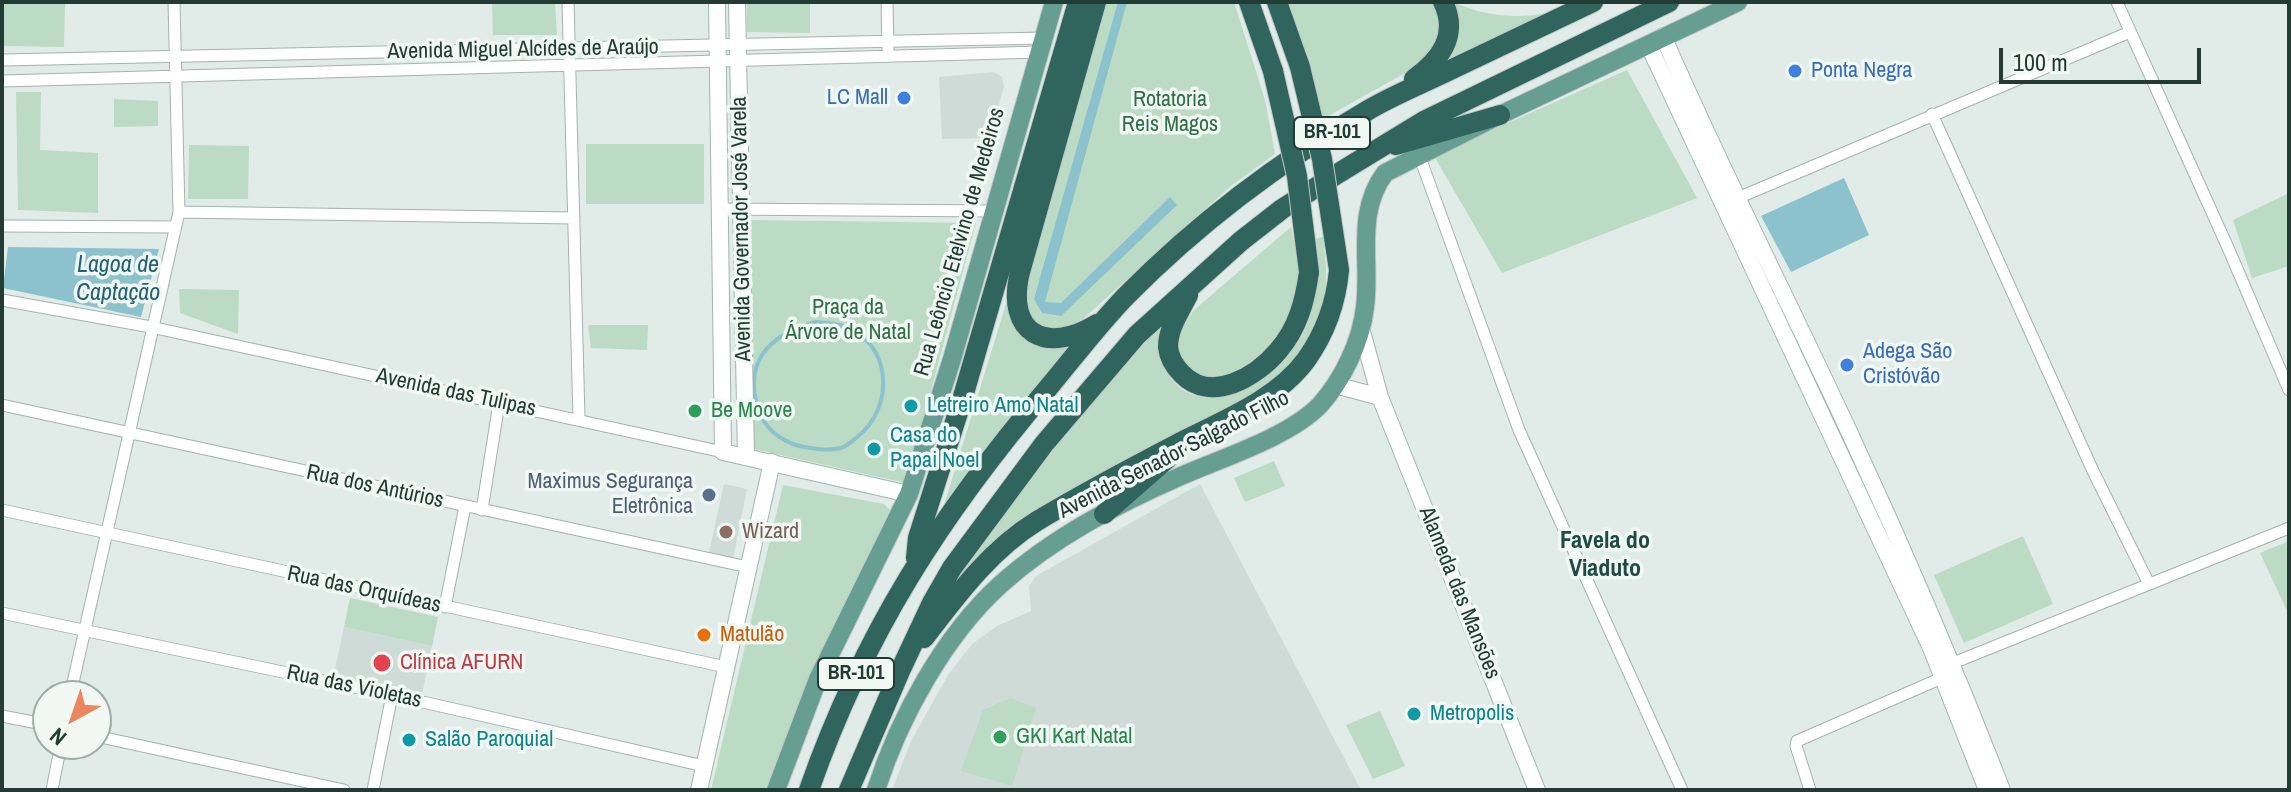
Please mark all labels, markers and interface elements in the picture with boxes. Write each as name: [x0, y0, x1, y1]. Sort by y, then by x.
scale bar: [2003, 32, 2205, 82]
street label: Avenida Miguel Alcídes de Araújo: [387, 34, 659, 66]
text: 100 m: [2013, 46, 2068, 78]
place label: Ponta Negra: [1811, 58, 1912, 84]
marker: Ponta Negra: [1786, 62, 1804, 80]
place label: LC Mall: [827, 85, 888, 111]
park label: Rotatoria Reis Magos: [1122, 87, 1218, 138]
marker: LC Mall: [895, 89, 913, 107]
street label: Avenida Governador José Varela: [726, 96, 758, 362]
street label: Rua Leôncio Etelvino de Medeiros: [909, 105, 1011, 379]
road number: BR-101: [1294, 117, 1370, 149]
water label: Lagoa de Captação: [76, 252, 160, 308]
park label: Praça da Árvore de Natal: [785, 295, 911, 346]
place label: Adega São Cristóvão: [1863, 339, 1952, 390]
marker: Adega São Cristóvão: [1838, 356, 1856, 374]
street label: Avenida das Tulipas: [374, 363, 538, 423]
street label: Avenida Senador Salgado Filho: [1054, 385, 1294, 525]
place label: Letreiro Amo Natal: [927, 393, 1078, 419]
marker: Letreiro Amo Natal: [902, 397, 920, 415]
place label: Be Moove: [711, 398, 792, 424]
marker: Be Moove: [686, 402, 704, 420]
place label: Casa do Papai Noel: [890, 423, 979, 474]
marker: Casa do Papai Noel: [865, 440, 883, 458]
street label: Rua dos Antúrios: [304, 460, 446, 514]
place label: Maximus Segurança Eletrônica: [528, 469, 693, 520]
marker: Maximus Segurança Eletrônica: [700, 486, 718, 504]
street label: Alameda das Mansões: [1412, 503, 1506, 683]
place label: Wizard: [742, 519, 799, 545]
marker: Wizard: [717, 523, 735, 541]
district label: Favela do Viaduto: [1560, 528, 1650, 584]
street label: Rua das Orquídeas: [285, 561, 443, 619]
place label: Matulão: [720, 622, 784, 648]
marker: Matulão: [695, 626, 713, 644]
place label: Clínica AFURN: [400, 650, 523, 676]
marker: Clínica AFURN: [371, 652, 393, 674]
road number: BR-101: [818, 658, 894, 690]
street label: Rua das Violetas: [284, 660, 424, 714]
north arrow: [32, 680, 112, 760]
place label: Metropolis: [1430, 701, 1514, 727]
marker: Metropolis: [1405, 705, 1423, 723]
text: N: [43, 721, 72, 753]
place label: GKI Kart Natal: [1016, 724, 1132, 750]
place label: Salão Paroquial: [425, 727, 553, 753]
marker: GKI Kart Natal: [991, 728, 1009, 746]
marker: Salão Paroquial: [400, 731, 418, 749]

